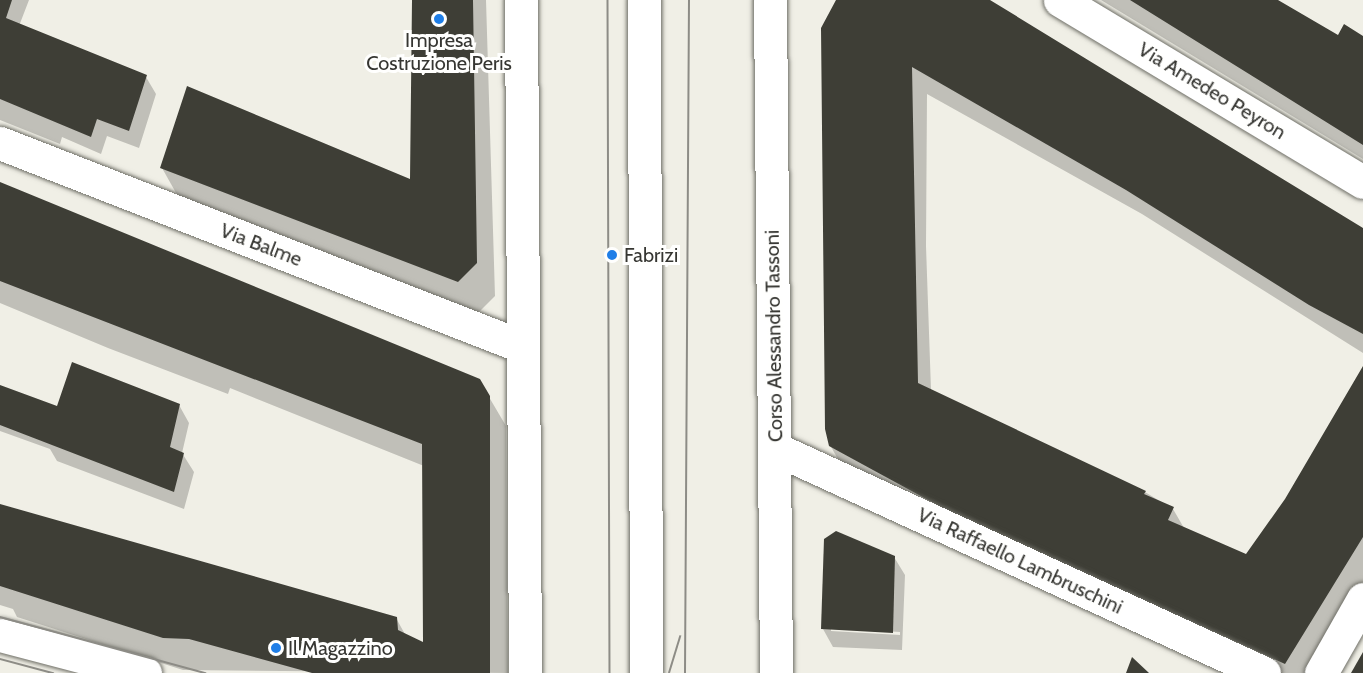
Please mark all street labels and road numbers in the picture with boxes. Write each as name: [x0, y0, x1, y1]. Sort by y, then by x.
street label: Via Amedeo Peyron: [1134, 37, 1290, 145]
street label: Via Balme: [217, 218, 305, 272]
street label: Corso Alessandro Tassoni: [760, 230, 788, 442]
street label: Via Raffaello Lambruschini: [914, 503, 1126, 619]

